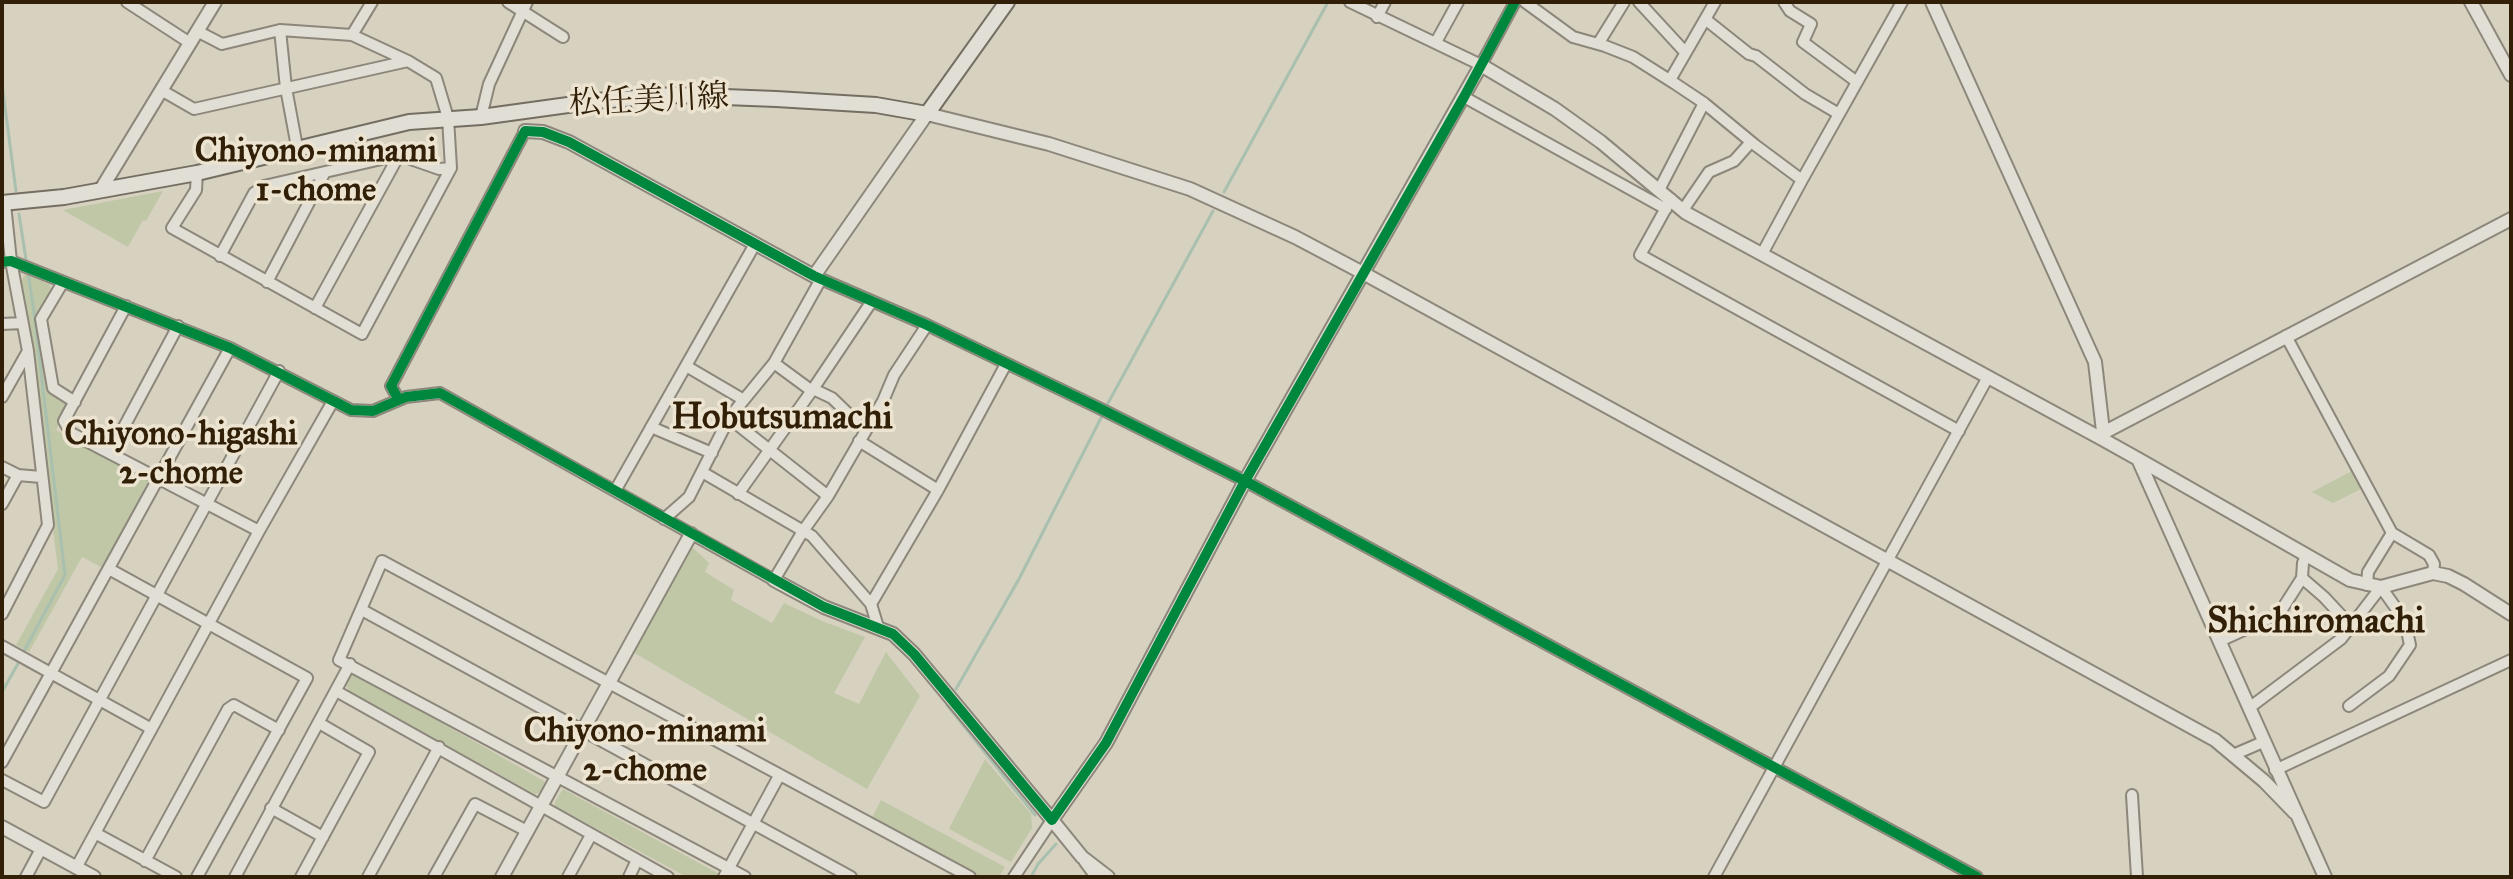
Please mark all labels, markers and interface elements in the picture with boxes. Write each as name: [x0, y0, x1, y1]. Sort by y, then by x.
street label: 松任美川線: [568, 79, 730, 125]
district label: Chiyono-minami 1-chome: [195, 133, 437, 212]
district label: Hobutsumachi: [671, 397, 893, 441]
district label: Chiyono-higashi 2-chome: [65, 416, 297, 496]
district label: Shichiromachi: [2207, 601, 2425, 645]
district label: Chiyono-minami 2-chome: [524, 713, 766, 792]

